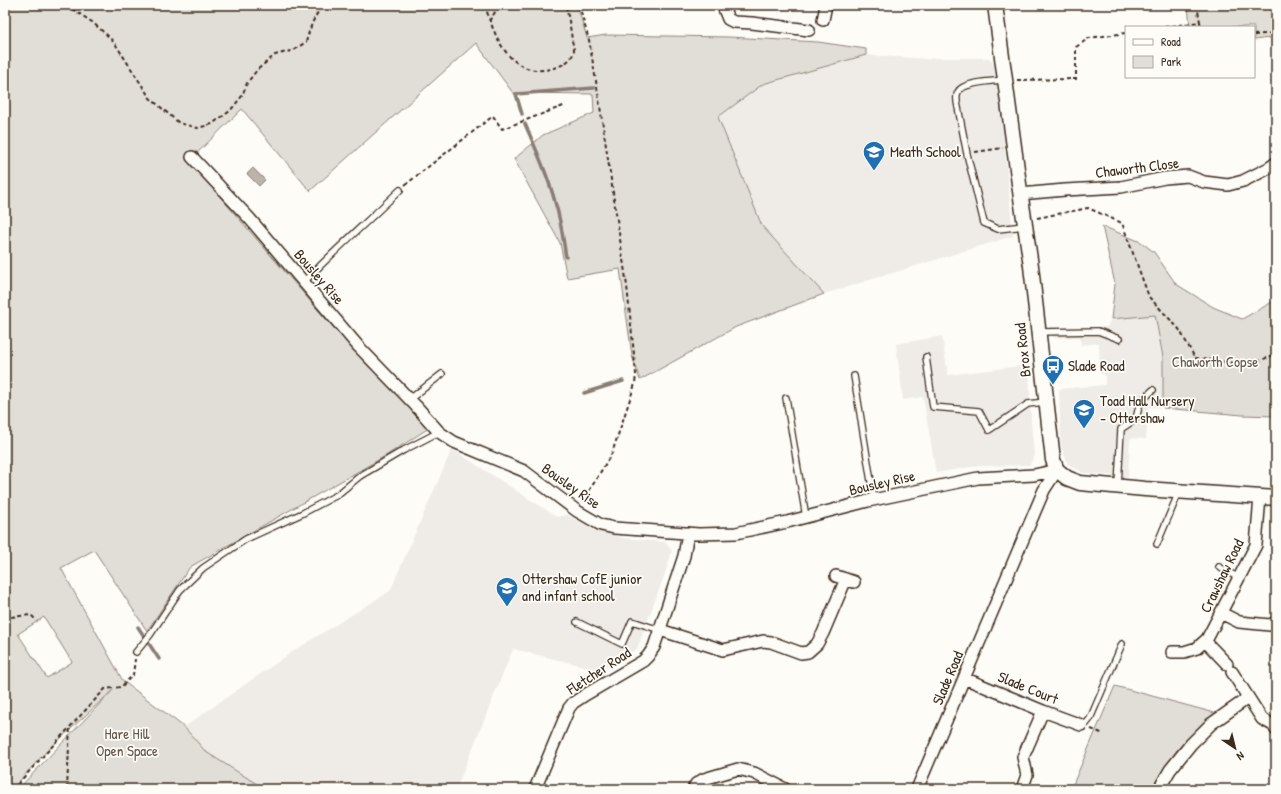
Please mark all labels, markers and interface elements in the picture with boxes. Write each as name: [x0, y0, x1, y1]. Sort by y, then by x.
legend: [1125, 26, 1255, 78]
text: Road: [1161, 33, 1181, 50]
text: Park: [1161, 53, 1181, 70]
school or university icon: Meath School: [861, 139, 887, 172]
place label: Meath School: [890, 141, 961, 162]
street label: Chaworth Close: [1094, 152, 1180, 183]
street label: Bousley Rise: [289, 244, 349, 309]
street label: Brox Road: [1009, 322, 1036, 378]
park label: Chaworth Copse: [1172, 351, 1258, 372]
bus stop icon: Slade Road: [1040, 353, 1066, 386]
place label: Slade Road: [1068, 355, 1125, 376]
place label: Toad Hall Nursery - Ottershaw: [1100, 390, 1195, 428]
school or university icon: Toad Hall Nursery - Ottershaw: [1071, 397, 1097, 430]
street label: Bousley Rise: [538, 458, 605, 513]
street label: Bousley Rise: [847, 465, 917, 500]
street label: Crawshaw Road: [1195, 535, 1249, 616]
place label: Ottershaw CofE junior and infant school: [522, 568, 642, 606]
school or university icon: Ottershaw CofE junior and infant school: [494, 575, 520, 608]
street label: Fletcher Road: [562, 642, 635, 700]
street label: Slade Road: [927, 648, 968, 708]
street label: Slade Court: [995, 666, 1062, 709]
park label: Hare Hill Open Space: [96, 723, 158, 761]
north arrow: [1215, 728, 1255, 768]
text: N: [1234, 749, 1247, 764]

